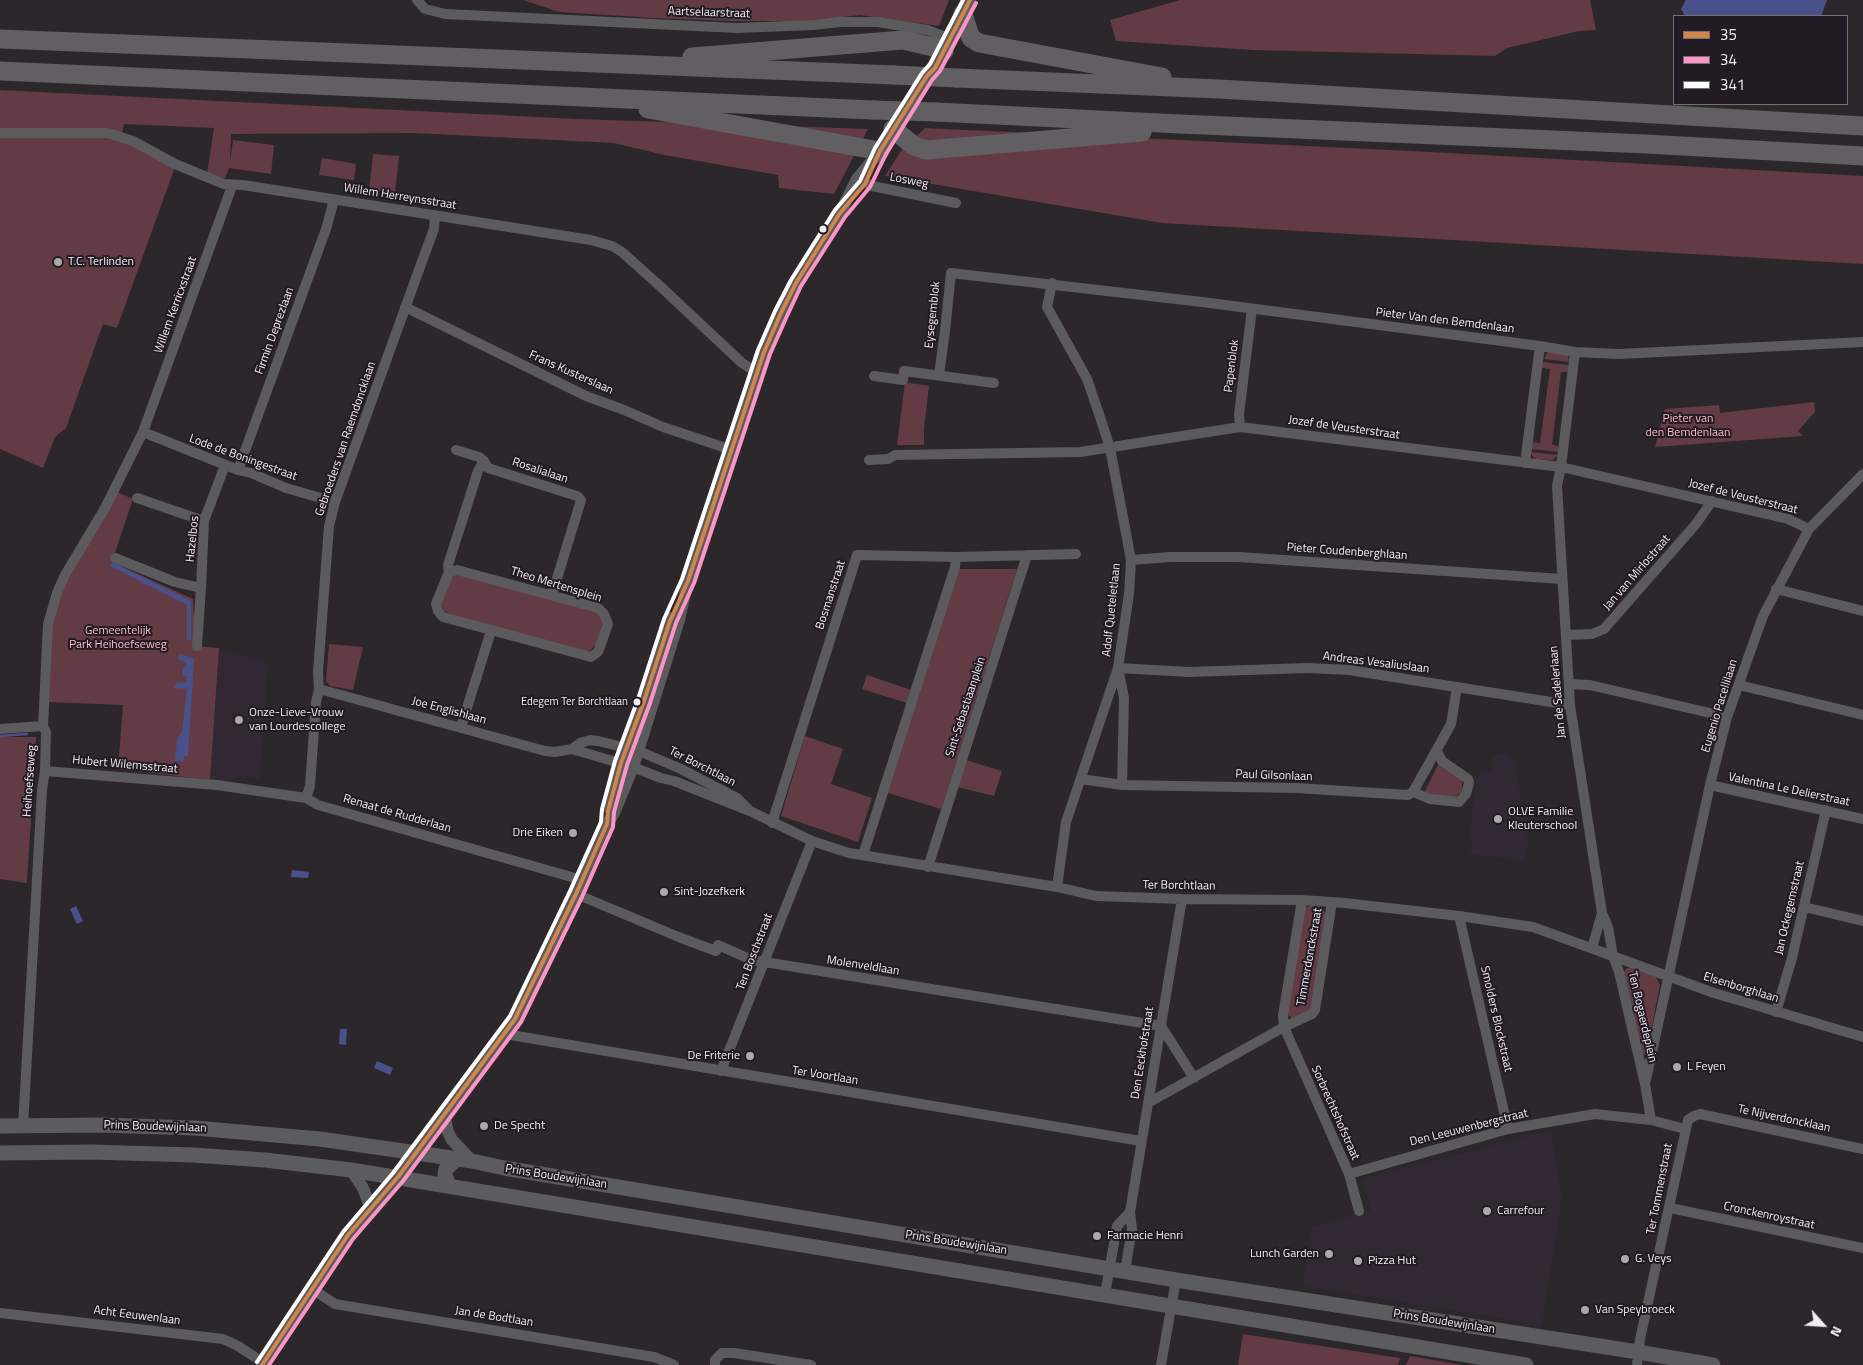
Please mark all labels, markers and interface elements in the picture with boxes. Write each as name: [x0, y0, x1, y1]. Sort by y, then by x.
street label: Aartselaarstraat: [668, 4, 750, 22]
legend: [1673, 15, 1848, 105]
text: 35: [1720, 23, 1737, 46]
text: 34: [1720, 48, 1737, 71]
text: 341: [1720, 73, 1745, 96]
street label: Losweg: [889, 170, 929, 192]
street label: Willem Herreynsstraat: [343, 181, 457, 213]
unlabelled marker: [818, 224, 828, 234]
place label: T.C. Terlinden: [68, 255, 134, 269]
street label: Willem Kerricxstraat: [152, 255, 200, 355]
marker: T.C. Terlinden: [52, 256, 64, 268]
street label: Eysegemblok: [922, 281, 944, 349]
street label: Firmin Deprezlaan: [253, 285, 297, 377]
street label: Pieter Van den Bemdenlaan: [1375, 305, 1515, 337]
street label: Papenblok: [1222, 339, 1242, 393]
street label: Frans Kusterslaan: [527, 348, 615, 398]
street label: Gebroeders van Raemdoncklaan: [313, 360, 379, 518]
park label: Pieter van den Bemdenlaan: [1645, 412, 1731, 440]
street label: Jozef de Veusterstraat: [1288, 413, 1400, 443]
street label: Lode de Boningestraat: [187, 432, 299, 484]
street label: Rosalialaan: [510, 455, 570, 487]
street label: Jozef de Veusterstraat: [1687, 476, 1799, 518]
street label: Hazelbos: [183, 515, 203, 563]
street label: Jan van Mirlostraat: [1600, 532, 1674, 614]
street label: Pieter Coudenberghlaan: [1286, 541, 1408, 563]
street label: Bosmanstraat: [813, 559, 849, 631]
street label: Adolf Queteletlaan: [1100, 563, 1124, 657]
street label: Theo Mertensplein: [509, 564, 603, 606]
park label: Gemeentelijk Park Heihoefseweg: [69, 624, 167, 652]
street label: Jan de Sadelerlaan: [1547, 645, 1569, 739]
street label: Andreas Vesaliuslaan: [1322, 649, 1430, 677]
street label: Sint-Sebastiaanplein: [943, 655, 989, 759]
street label: Eugenio Pacellilaan: [1699, 658, 1741, 754]
street label: Joe Englishlaan: [410, 694, 488, 728]
place label: Edegem Ter Borchtlaan: [521, 695, 628, 709]
marker: Edegem Ter Borchtlaan: [632, 697, 642, 707]
place label: Onze-Lieve-Vrouw van Lourdescollege: [249, 706, 345, 734]
marker: Onze-Lieve-Vrouw van Lourdescollege: [233, 714, 245, 726]
street label: Heihoefseweg: [20, 744, 40, 818]
street label: Ter Borchtlaan: [666, 744, 738, 790]
street label: Hubert Wilemsstraat: [72, 753, 178, 777]
street label: Paul Gilsonlaan: [1235, 767, 1313, 785]
street label: Valentina Le Delierstraat: [1727, 770, 1851, 810]
street label: Renaat de Rudderlaan: [341, 792, 453, 836]
place label: OLVE Familie Kleuterschool: [1508, 805, 1577, 833]
marker: OLVE Familie Kleuterschool: [1492, 813, 1504, 825]
place label: Drie Eiken: [512, 826, 563, 840]
marker: Drie Eiken: [567, 827, 579, 839]
street label: Jan Ockegemstraat: [1772, 860, 1808, 956]
street label: Ter Borchtlaan: [1142, 878, 1216, 894]
place label: Sint-Jozefkerk: [674, 885, 745, 899]
marker: Sint-Jozefkerk: [658, 886, 670, 898]
street label: Timmerdonckstraat: [1294, 907, 1326, 1007]
street label: Ten Boschstraat: [734, 911, 776, 993]
street label: Molenveldlaan: [825, 953, 901, 979]
street label: Smolders Blockstraat: [1477, 965, 1515, 1073]
street label: Ten Bogaerdeplein: [1625, 970, 1659, 1064]
street label: Elsenborghlaan: [1702, 970, 1780, 1006]
street label: Den Eeckhofstraat: [1129, 1006, 1157, 1100]
place label: De Friterie: [688, 1049, 740, 1063]
marker: De Friterie: [744, 1050, 756, 1062]
place label: L Feyen: [1687, 1060, 1726, 1074]
marker: L Feyen: [1671, 1061, 1683, 1073]
street label: Ter Voortlaan: [791, 1064, 859, 1088]
street label: Sorbrechtshofstraat: [1308, 1064, 1362, 1162]
street label: Te Nijverdoncklaan: [1736, 1102, 1832, 1136]
street label: Den Leeuwenbergstraat: [1408, 1106, 1530, 1150]
street label: Prins Boudewijnlaan: [103, 1118, 207, 1136]
place label: De Specht: [494, 1119, 545, 1133]
marker: De Specht: [478, 1120, 490, 1132]
street label: Ter Tommenstraat: [1644, 1142, 1676, 1236]
street label: Prins Boudewijnlaan: [504, 1162, 608, 1192]
street label: Cronckenroystraat: [1722, 1199, 1816, 1233]
place label: Carrefour: [1497, 1204, 1545, 1218]
marker: Carrefour: [1481, 1205, 1493, 1217]
street label: Prins Boudewijnlaan: [904, 1228, 1008, 1258]
place label: Farmacie Henri: [1107, 1229, 1183, 1243]
marker: Farmacie Henri: [1091, 1230, 1103, 1242]
place label: Lunch Garden: [1250, 1247, 1319, 1261]
marker: Lunch Garden: [1323, 1248, 1335, 1260]
place label: G. Veys: [1635, 1252, 1671, 1266]
marker: G. Veys: [1619, 1253, 1631, 1265]
place label: Pizza Hut: [1368, 1254, 1416, 1268]
marker: Pizza Hut: [1352, 1255, 1364, 1267]
north arrow: [1798, 1300, 1848, 1350]
place label: Van Speybroeck: [1595, 1303, 1675, 1317]
street label: Acht Eeuwenlaan: [93, 1304, 181, 1328]
street label: Jan de Bodtlaan: [454, 1304, 534, 1330]
marker: Van Speybroeck: [1579, 1304, 1591, 1316]
street label: Prins Boudewijnlaan: [1392, 1307, 1496, 1337]
text: N: [1825, 1323, 1848, 1341]

